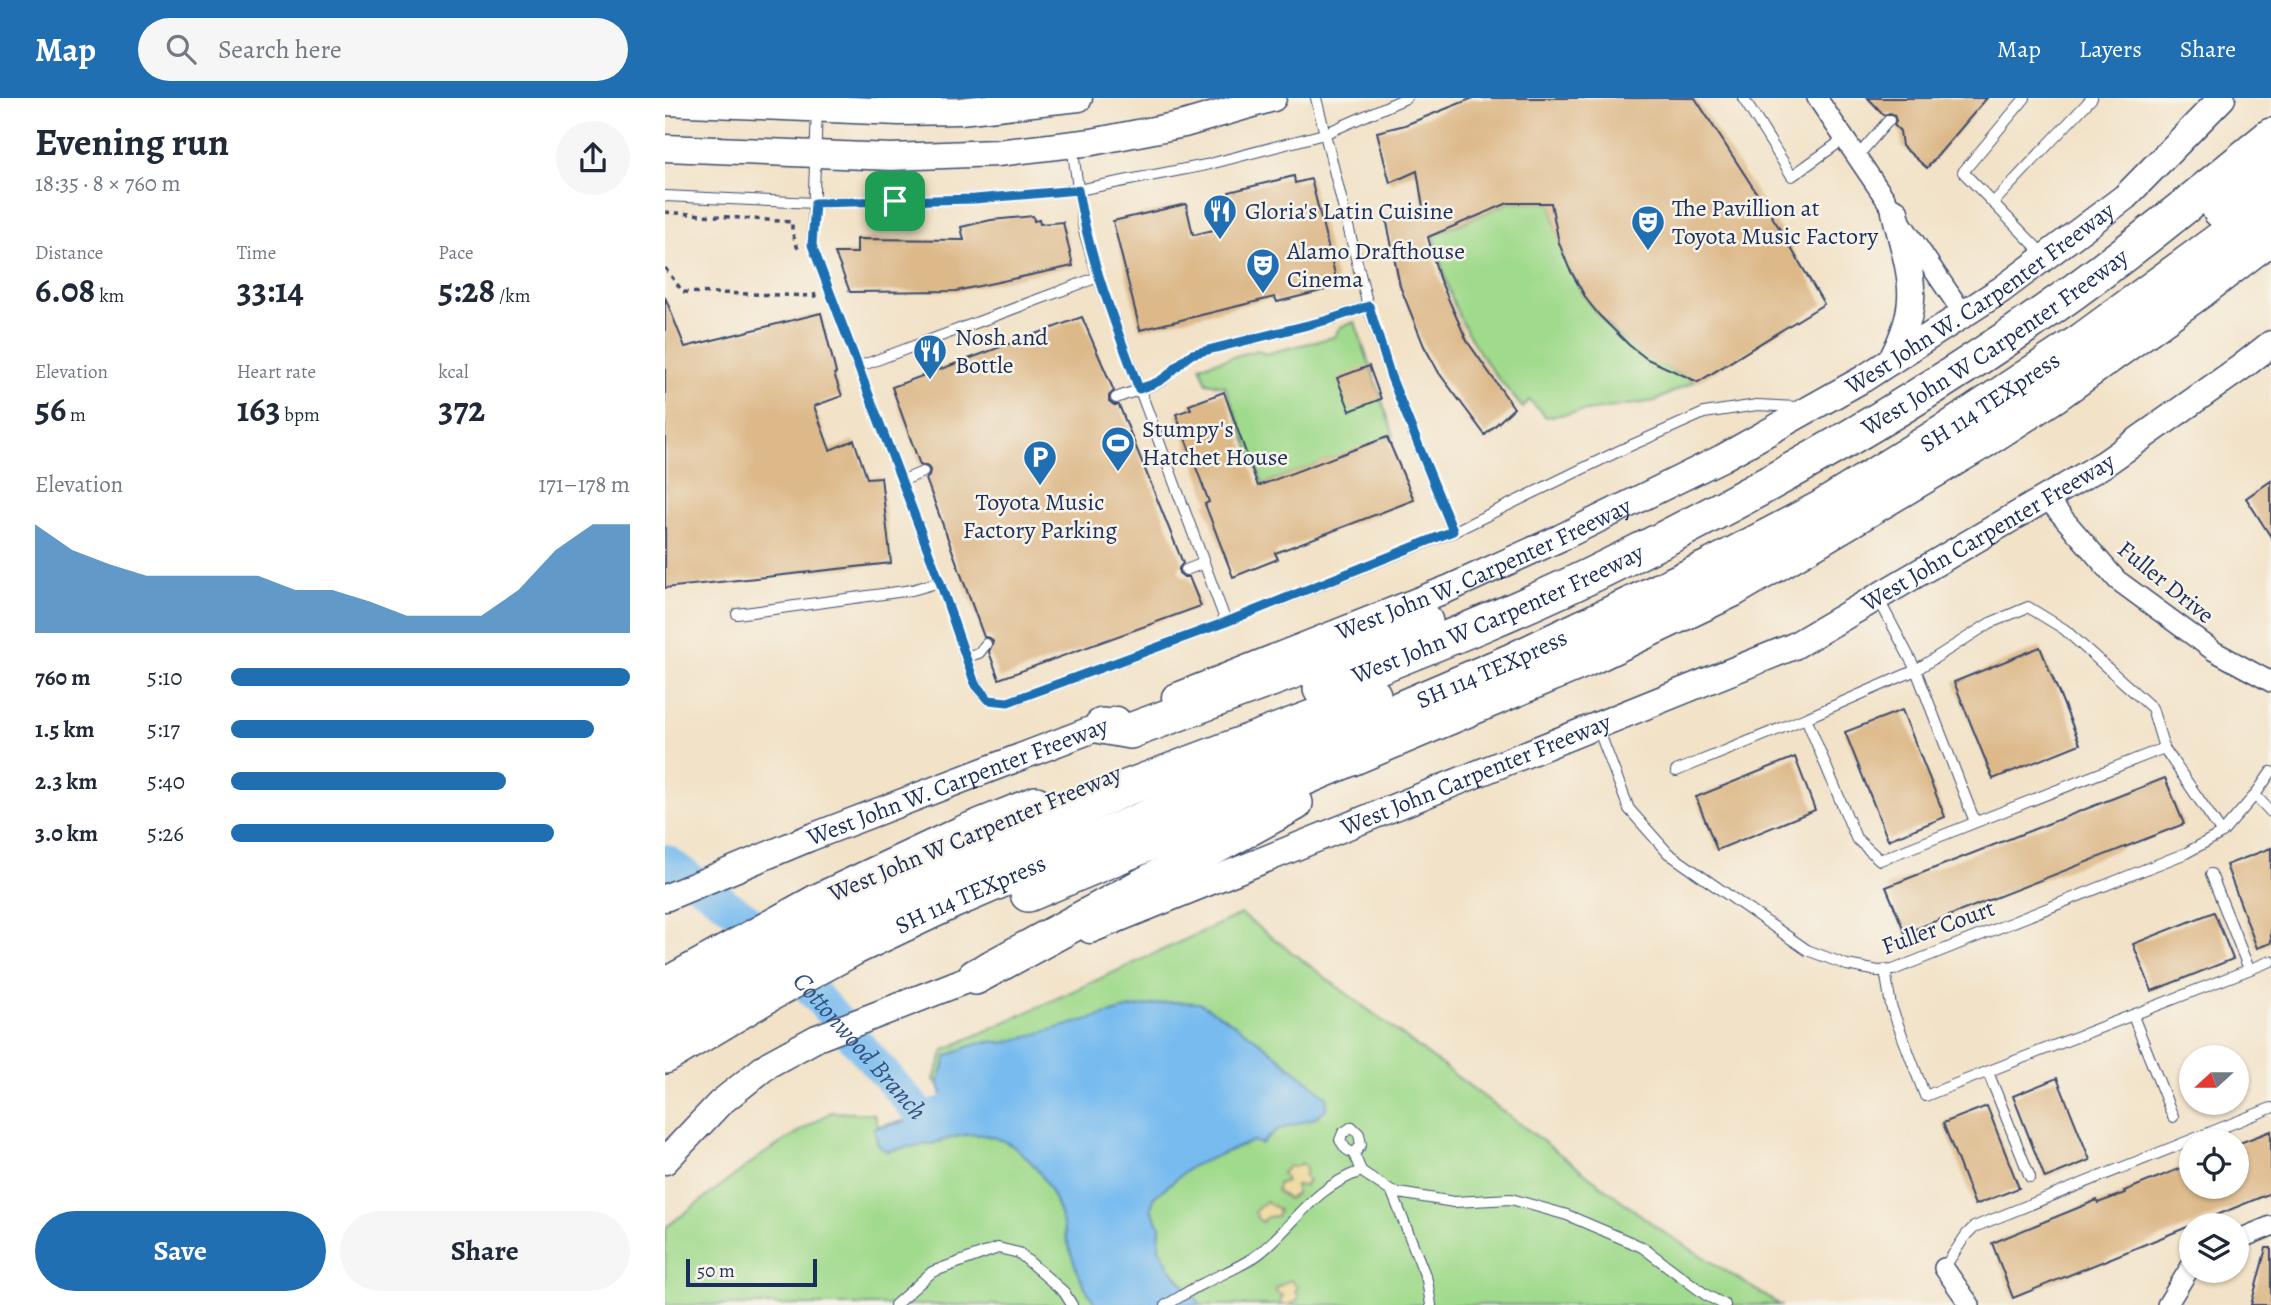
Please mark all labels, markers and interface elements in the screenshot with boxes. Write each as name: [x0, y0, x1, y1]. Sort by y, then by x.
search box: [138, 18, 628, 81]
text: Map: [35, 27, 96, 72]
icon: search: [162, 30, 200, 68]
text: Search here: [218, 32, 342, 67]
text: Map: [1997, 33, 2041, 65]
text: Layers: [2079, 33, 2142, 65]
text: Share: [2180, 33, 2236, 65]
text: Evening run: [35, 116, 229, 168]
button: share: [556, 121, 630, 195]
text: 18:35 · 8 × 760 m: [35, 168, 181, 199]
pin: [865, 171, 925, 231]
icon: arrive: [876, 182, 914, 220]
restaurant icon: Gloria's Latin Cuisine: [1201, 192, 1239, 241]
place label: The Pavillion at Toyota Music Factory: [1672, 192, 1879, 252]
street label: West John W. Carpenter Freeway: [1839, 194, 2121, 402]
place label: Gloria's Latin Cuisine: [1245, 195, 1453, 227]
theatre icon: The Pavillion at Toyota Music Factory: [1629, 203, 1667, 252]
place label: Alamo Drafthouse Cinema: [1286, 235, 1465, 295]
text: Distance: [35, 240, 103, 266]
text: Time: [237, 240, 276, 266]
text: Pace: [438, 240, 474, 266]
street label: West John W Carpenter Freeway: [1854, 240, 2135, 444]
theatre icon: Alamo Drafthouse Cinema: [1244, 246, 1282, 295]
text: 6.08: [35, 266, 95, 314]
text: 33:14: [237, 266, 304, 314]
text: 5:28: [438, 266, 495, 314]
text: km: [95, 283, 124, 309]
text: /km: [495, 283, 531, 309]
place label: Nosh and Bottle: [955, 321, 1048, 381]
restaurant icon: Nosh and Bottle: [911, 332, 949, 381]
street label: SH 114 TEXpress: [1914, 344, 2066, 460]
text: Elevation: [35, 359, 108, 385]
text: Heart rate: [237, 359, 316, 385]
text: kcal: [438, 359, 469, 385]
text: 56: [35, 385, 66, 433]
text: 163: [237, 385, 281, 433]
text: 372: [438, 385, 485, 433]
text: m: [66, 402, 86, 428]
text: bpm: [281, 402, 320, 428]
place label: Stumpy's Hatchet House: [1142, 413, 1288, 473]
sports icon: Stumpy's Hatchet House: [1099, 424, 1137, 473]
parking icon: Toyota Music Factory Parking: [1021, 438, 1059, 487]
street label: West John Carpenter Freeway: [1855, 445, 2121, 619]
text: Elevation: [35, 469, 123, 500]
text: 171–178 m: [538, 469, 630, 500]
place label: Toyota Music Factory Parking: [963, 486, 1117, 546]
street label: West John W. Carpenter Freeway: [1330, 489, 1637, 648]
street label: Fuller Drive: [2111, 533, 2221, 631]
street label: West John W Carpenter Freeway: [1346, 536, 1649, 692]
street label: SH 114 TEXpress: [1411, 621, 1572, 716]
text: 760 m: [35, 662, 90, 693]
text: 5:10: [147, 662, 183, 693]
street label: West John Carpenter Freeway: [1335, 706, 1616, 844]
street label: West John W. Carpenter Freeway: [801, 709, 1113, 854]
text: 1.5 km: [35, 714, 95, 745]
text: 5:17: [147, 714, 180, 745]
street label: West John W Carpenter Freeway: [823, 757, 1127, 910]
text: 2.3 km: [35, 766, 98, 797]
text: 5:40: [147, 766, 185, 797]
text: 3.0 km: [35, 818, 98, 849]
text: 5:26: [147, 818, 184, 849]
street label: SH 114 TEXpress: [890, 847, 1051, 942]
street label: Fuller Court: [1877, 892, 1999, 962]
water label: Cottonwood Branch: [785, 964, 935, 1128]
north arrow: [2179, 1045, 2249, 1115]
map controls: [2179, 1045, 2249, 1283]
button: locate: [2179, 1129, 2249, 1199]
button: Save: [35, 1211, 326, 1291]
button: Share: [340, 1211, 630, 1291]
button: layers: [2179, 1213, 2249, 1283]
scale bar: [686, 1256, 817, 1288]
text: 50 m: [697, 1258, 735, 1284]

